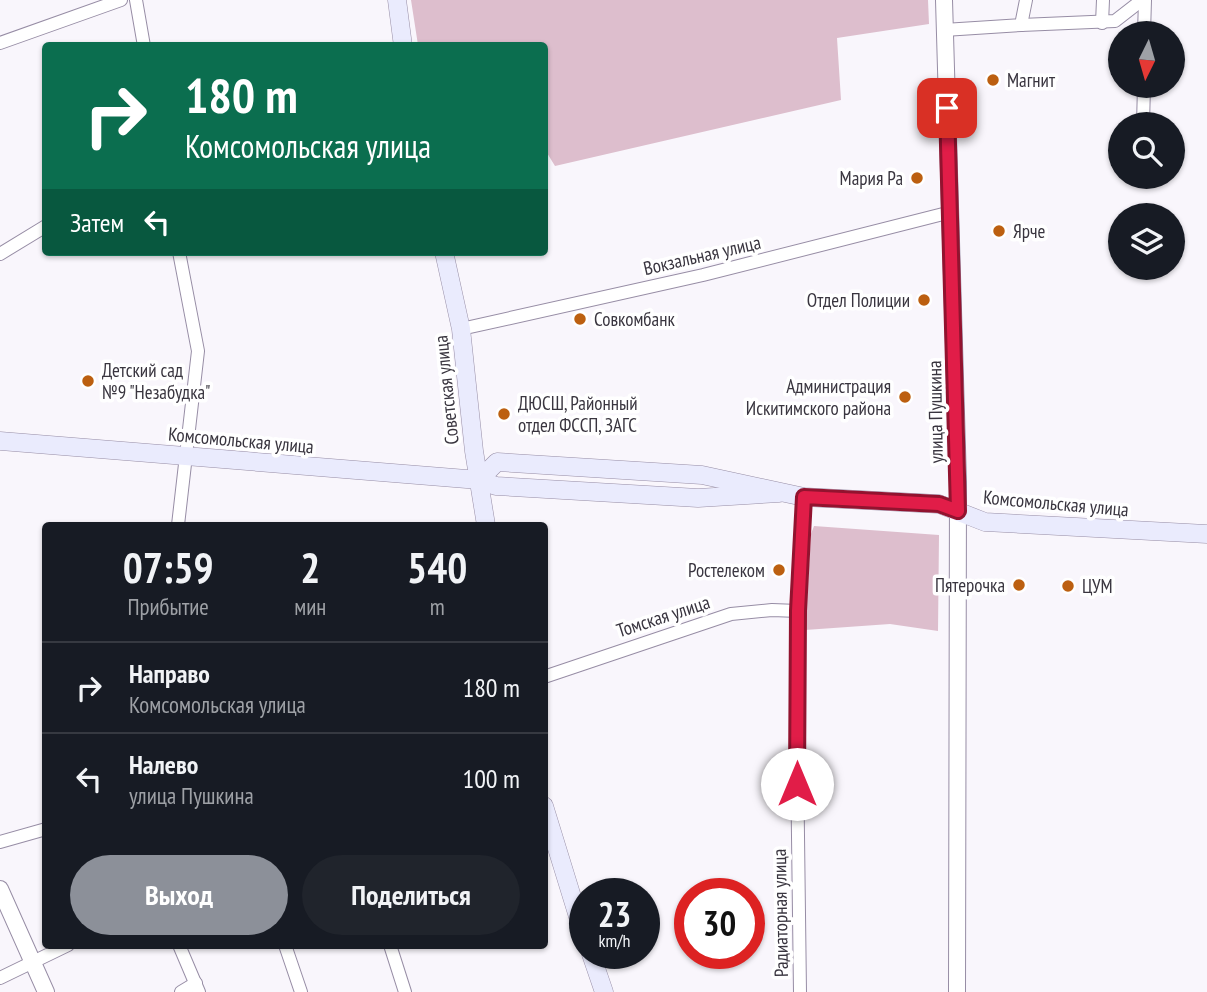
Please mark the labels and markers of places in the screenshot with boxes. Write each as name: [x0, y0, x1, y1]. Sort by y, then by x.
place label: Магнит: [1007, 68, 1056, 92]
marker: Магнит: [985, 72, 1001, 88]
pin: [917, 78, 977, 138]
place label: Мария Ра: [840, 166, 903, 190]
marker: Мария Ра: [909, 170, 925, 186]
place label: Ярче: [1013, 219, 1046, 243]
marker: Ярче: [991, 223, 1007, 239]
place label: Отдел Полиции: [807, 288, 910, 312]
marker: Отдел Полиции: [916, 292, 932, 308]
place label: Совкомбанк: [594, 307, 675, 331]
marker: Совкомбанк: [572, 311, 588, 327]
place label: Детский сад №9 "Незабудка": [102, 358, 211, 404]
marker: Детский сад №9 "Незабудка": [80, 373, 96, 389]
place label: Администрация Искитимского района: [746, 374, 891, 420]
marker: Администрация Искитимского района: [897, 389, 913, 405]
place label: ДЮСШ, Районный отдел ФССП, ЗАГС: [518, 391, 638, 437]
marker: ДЮСШ, Районный отдел ФССП, ЗАГС: [496, 406, 512, 422]
place label: Ростелеком: [688, 558, 765, 582]
marker: Ростелеком: [771, 562, 787, 578]
place label: Пятерочка: [935, 573, 1005, 597]
place label: ЦУМ: [1082, 574, 1113, 598]
marker: Пятерочка: [1011, 577, 1027, 593]
marker: ЦУМ: [1060, 578, 1076, 594]

